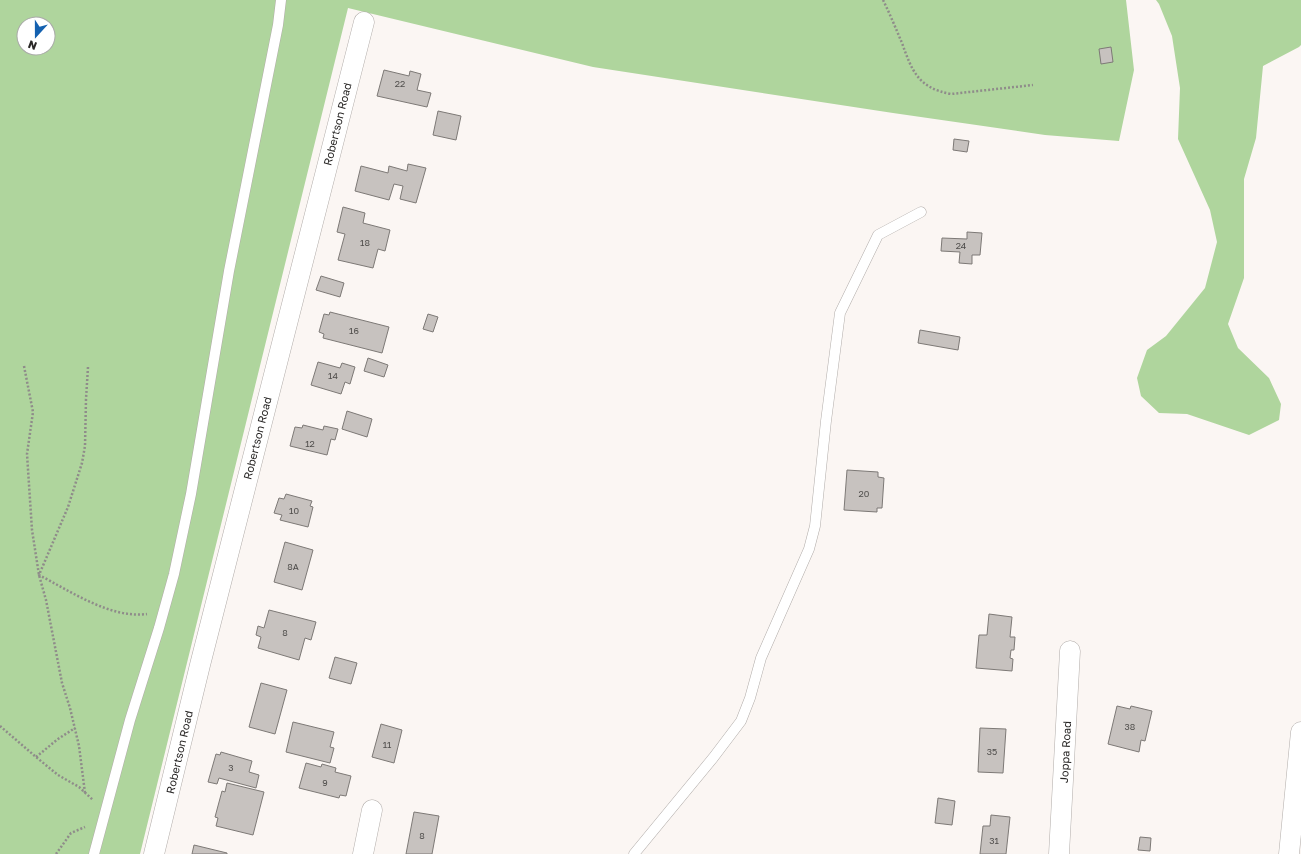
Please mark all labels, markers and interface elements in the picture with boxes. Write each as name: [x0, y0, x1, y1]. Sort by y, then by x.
north arrow: [16, 16, 56, 56]
text: N: [26, 38, 38, 53]
house number: 22: [395, 78, 405, 89]
street label: Robertson Road: [320, 81, 354, 167]
house number: 18: [360, 237, 370, 248]
house number: 24: [956, 240, 967, 251]
house number: 16: [349, 325, 359, 336]
house number: 14: [328, 370, 338, 381]
street label: Robertson Road: [240, 395, 274, 481]
house number: 12: [305, 438, 315, 449]
house number: 20: [859, 488, 870, 499]
house number: 10: [289, 505, 299, 516]
house number: 8A: [287, 561, 299, 572]
house number: 8: [282, 627, 288, 638]
street label: Robertson Road: [163, 709, 195, 795]
street label: Joppa Road: [1057, 721, 1073, 783]
house number: 38: [1125, 721, 1135, 732]
house number: 11: [383, 739, 392, 750]
house number: 35: [987, 746, 997, 757]
house number: 3: [228, 762, 234, 773]
house number: 9: [322, 777, 328, 788]
house number: 8: [419, 830, 425, 841]
house number: 31: [989, 835, 999, 846]

